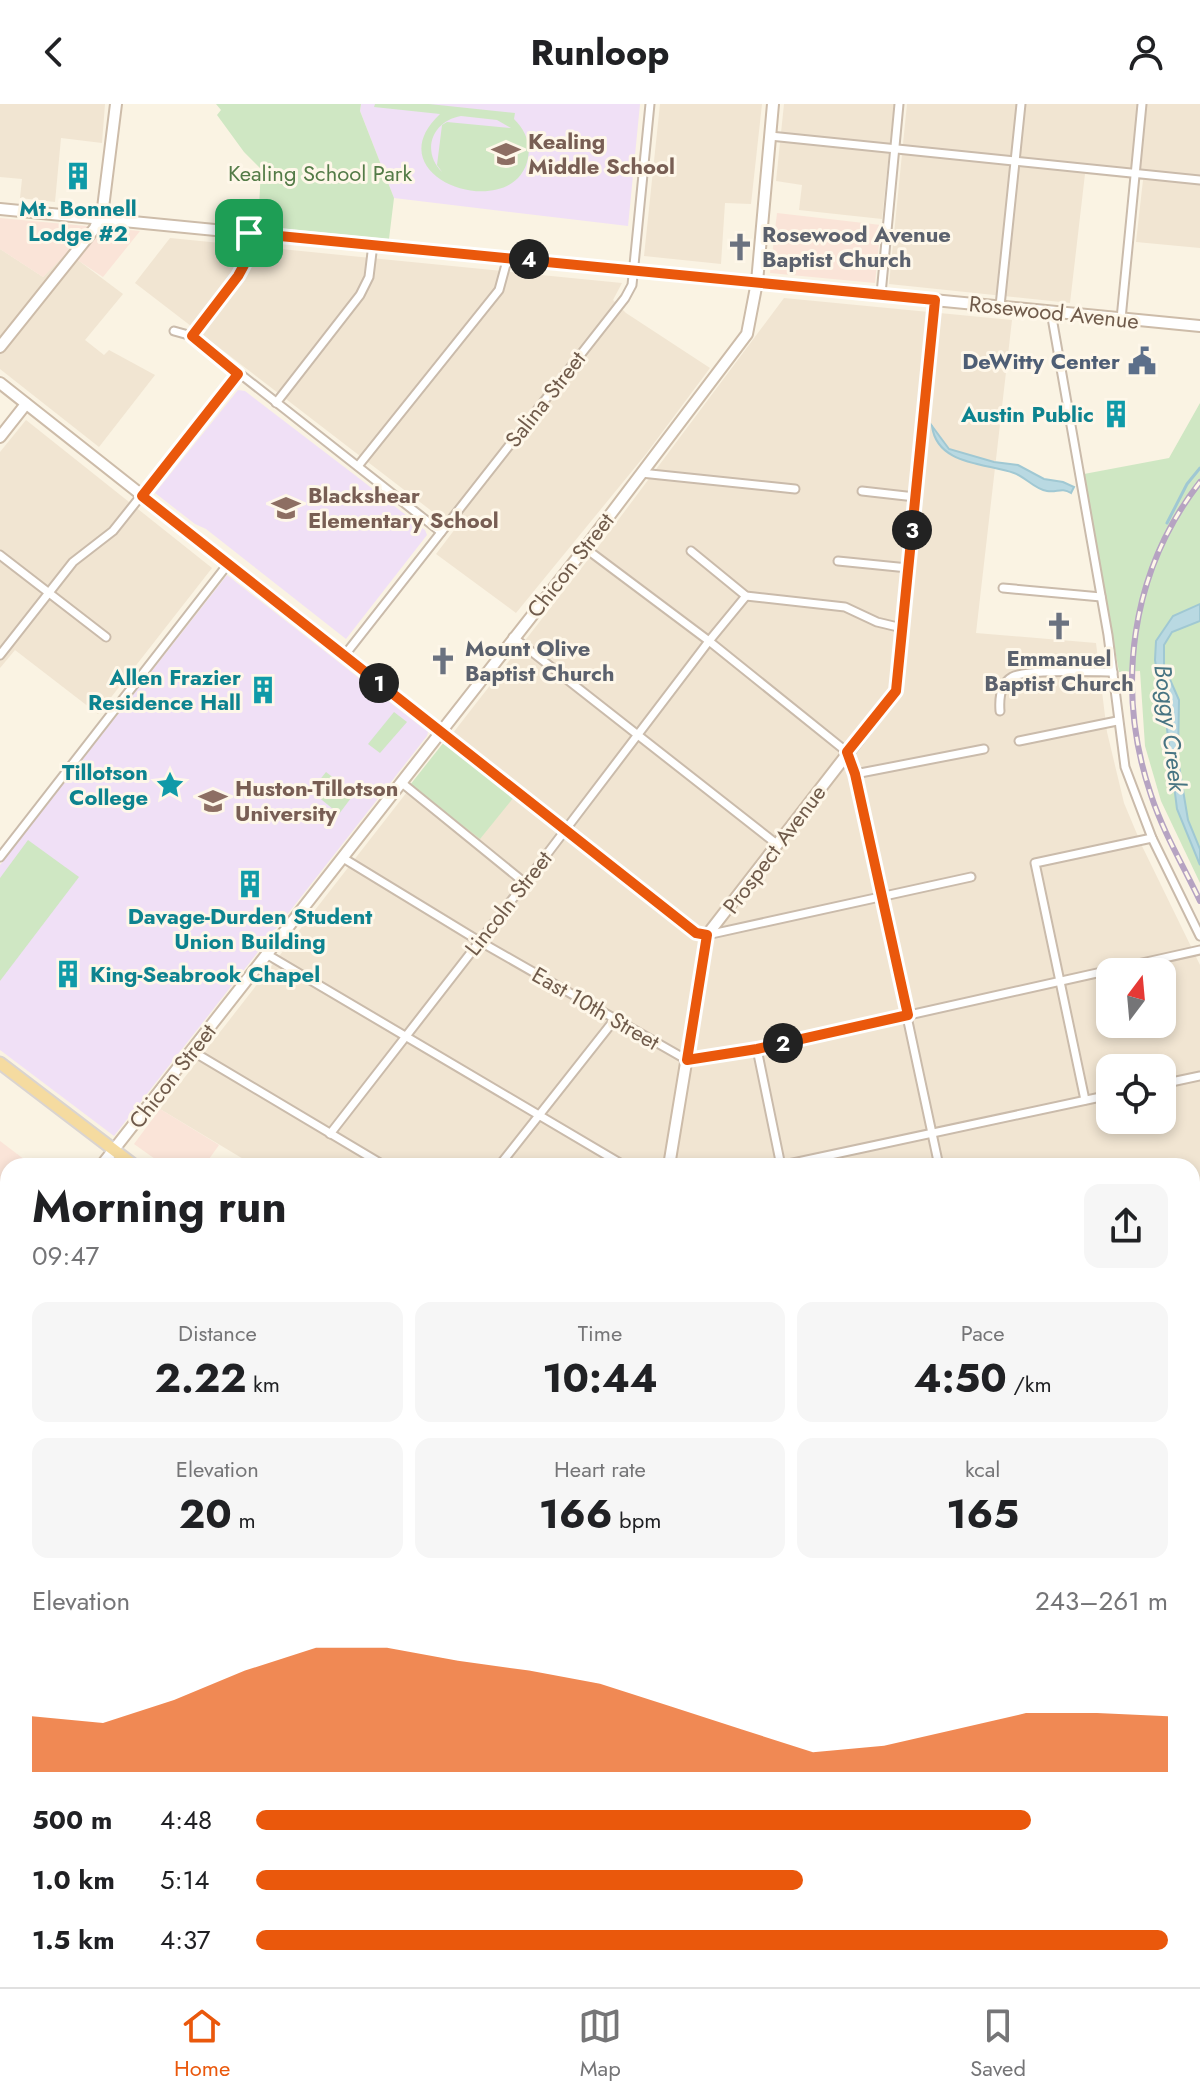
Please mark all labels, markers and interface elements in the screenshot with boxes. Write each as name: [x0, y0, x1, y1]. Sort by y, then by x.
text: Runloop: [530, 26, 670, 78]
icon: back: [32, 30, 76, 74]
icon: person: [1124, 30, 1168, 74]
place label: Kealing Middle School: [528, 125, 675, 182]
school or university icon: Kealing Middle School: [491, 139, 521, 169]
park label: Kealing School Park: [228, 157, 412, 189]
building icon: Mt. Bonnell Lodge #2: [63, 161, 93, 191]
place label: Mt. Bonnell Lodge #2: [19, 192, 137, 249]
pin: [215, 199, 283, 267]
icon: arrive: [227, 211, 271, 255]
place label: Rosewood Avenue Baptist Church: [762, 218, 951, 275]
church icon: Rosewood Avenue Baptist Church: [725, 232, 755, 262]
pin: 4: [509, 239, 549, 279]
text: 4: [521, 243, 537, 275]
street label: Rosewood Avenue: [968, 287, 1140, 337]
street label: Salina Street: [497, 343, 593, 454]
place label: DeWitty Center: [962, 345, 1120, 377]
public building icon: DeWitty Center: [1127, 346, 1157, 376]
place label: Austin Public: [960, 398, 1094, 430]
building icon: Austin Public: [1101, 399, 1131, 429]
place label: Blackshear Elementary School: [308, 479, 499, 536]
school or university icon: Blackshear Elementary School: [271, 493, 301, 523]
street label: Chicon Street: [519, 505, 622, 624]
pin: 3: [892, 510, 932, 550]
text: 3: [905, 514, 919, 546]
church icon: Emmanuel Baptist Church: [1044, 611, 1074, 641]
place label: Mount Olive Baptist Church: [465, 632, 614, 689]
place label: Emmanuel Baptist Church: [984, 642, 1134, 699]
church icon: Mount Olive Baptist Church: [428, 646, 458, 676]
place label: Allen Frazier Residence Hall: [88, 661, 241, 718]
water label: Boggy Creek: [1145, 662, 1196, 795]
pin: 1: [359, 663, 399, 703]
text: 1: [373, 667, 385, 699]
building icon: Allen Frazier Residence Hall: [248, 675, 278, 705]
place label: Tillotson College: [62, 756, 148, 813]
place icon: Tillotson College: [155, 770, 185, 800]
place label: Huston-Tillotson University: [235, 772, 398, 829]
street label: Prospect Avenue: [715, 778, 833, 920]
school or university icon: Huston-Tillotson University: [198, 786, 228, 816]
street label: Lincoln Street: [457, 843, 560, 962]
building icon: Davage-Durden Student Union Building: [235, 869, 265, 899]
place label: Davage-Durden Student Union Building: [128, 900, 372, 957]
place label: King-Seabrook Chapel: [90, 958, 320, 990]
north arrow: [1096, 958, 1176, 1038]
map controls: [1096, 958, 1176, 1134]
building icon: King-Seabrook Chapel: [53, 959, 83, 989]
street label: East 10th Street: [526, 959, 666, 1058]
street label: Chicon Street: [121, 1016, 224, 1135]
pin: 2: [763, 1023, 803, 1063]
text: 2: [776, 1027, 790, 1059]
button: locate: [1096, 1054, 1176, 1134]
text: Morning run: [32, 1175, 287, 1239]
button: share: [1084, 1184, 1168, 1268]
text: 09:47: [32, 1237, 99, 1275]
text: Distance: [178, 1317, 257, 1349]
text: Time: [578, 1317, 622, 1349]
text: Pace: [961, 1317, 1005, 1349]
text: 2.22: [155, 1349, 246, 1407]
text: 10:44: [542, 1349, 658, 1407]
text: 4:50: [914, 1349, 1007, 1407]
text: km: [246, 1368, 280, 1400]
text: /km: [1007, 1368, 1052, 1400]
text: Elevation: [176, 1453, 259, 1485]
text: Heart rate: [554, 1453, 646, 1485]
text: kcal: [965, 1453, 1000, 1485]
text: 20: [179, 1485, 232, 1543]
text: 166: [539, 1485, 613, 1543]
text: 165: [946, 1485, 1019, 1543]
text: m: [232, 1504, 256, 1536]
text: bpm: [613, 1504, 661, 1536]
text: Elevation: [32, 1582, 130, 1620]
text: 243–261 m: [1035, 1582, 1168, 1620]
text: 500 m: [32, 1801, 112, 1839]
text: 4:48: [160, 1801, 212, 1839]
text: 1.0 km: [32, 1861, 115, 1899]
text: 5:14: [160, 1861, 209, 1899]
text: 1.5 km: [32, 1921, 115, 1959]
text: 4:37: [160, 1921, 210, 1959]
tab: Home: [174, 2004, 230, 2084]
tab: Map: [578, 2004, 622, 2084]
tab: Saved: [970, 2004, 1026, 2084]

